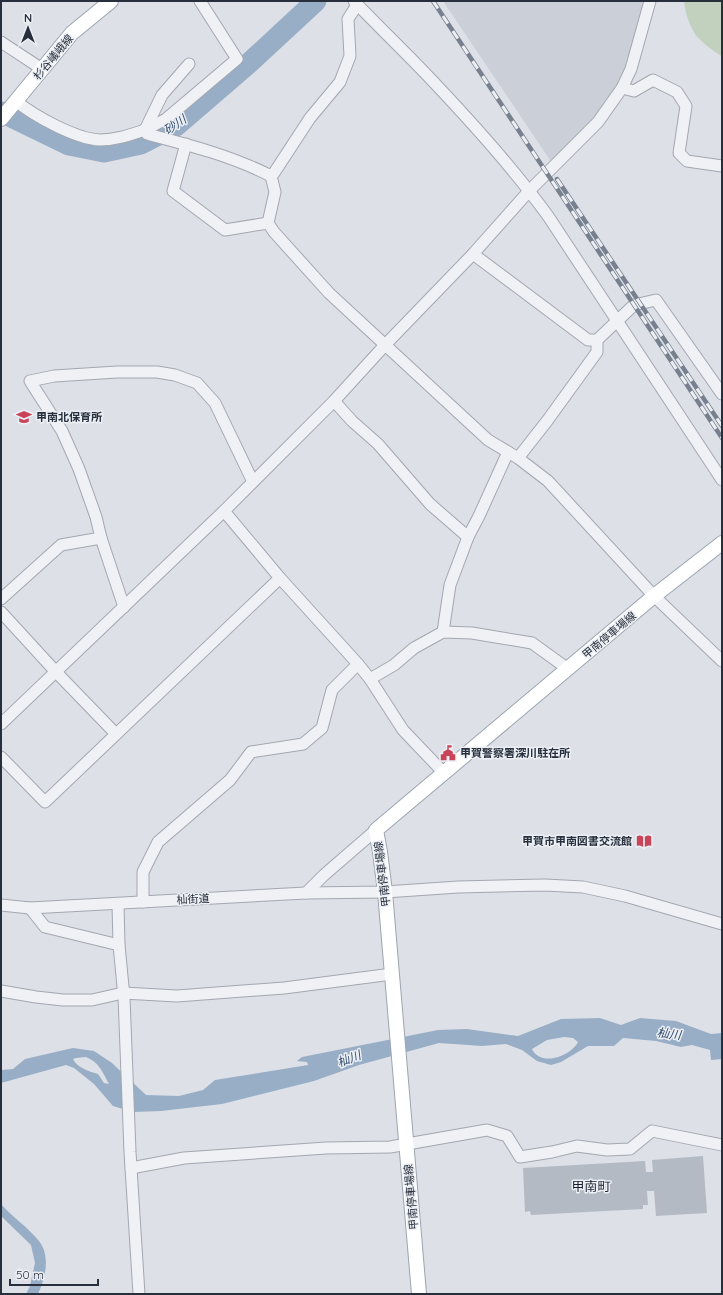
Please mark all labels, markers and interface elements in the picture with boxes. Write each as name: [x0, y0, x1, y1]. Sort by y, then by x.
north arrow: [8, 8, 48, 48]
text: N: [24, 11, 32, 25]
street label: 杉谷嶬峨線: [30, 31, 76, 83]
water label: 砂川: [161, 111, 191, 138]
school or university icon: 甲南北保育所: [15, 408, 33, 426]
place label: 甲南北保育所: [36, 410, 102, 424]
street label: 甲南停車場線: [579, 608, 639, 662]
public building icon: 甲賀警察署深川駐在所: [439, 744, 457, 762]
place label: 甲賀警察署深川駐在所: [460, 746, 570, 760]
library icon: 甲賀市甲南図書交流館: [635, 832, 653, 850]
place label: 甲賀市甲南図書交流館: [522, 834, 632, 848]
street label: 甲南停車場線: [371, 840, 393, 908]
street label: 杣街道: [176, 891, 210, 907]
water label: 杣川: [656, 1025, 684, 1043]
water label: 杣川: [335, 1047, 365, 1070]
street label: 甲南停車場線: [401, 1164, 421, 1230]
district label: 甲南町: [571, 1178, 611, 1194]
scale bar: [10, 1261, 98, 1287]
text: 50 m: [16, 1267, 44, 1282]

